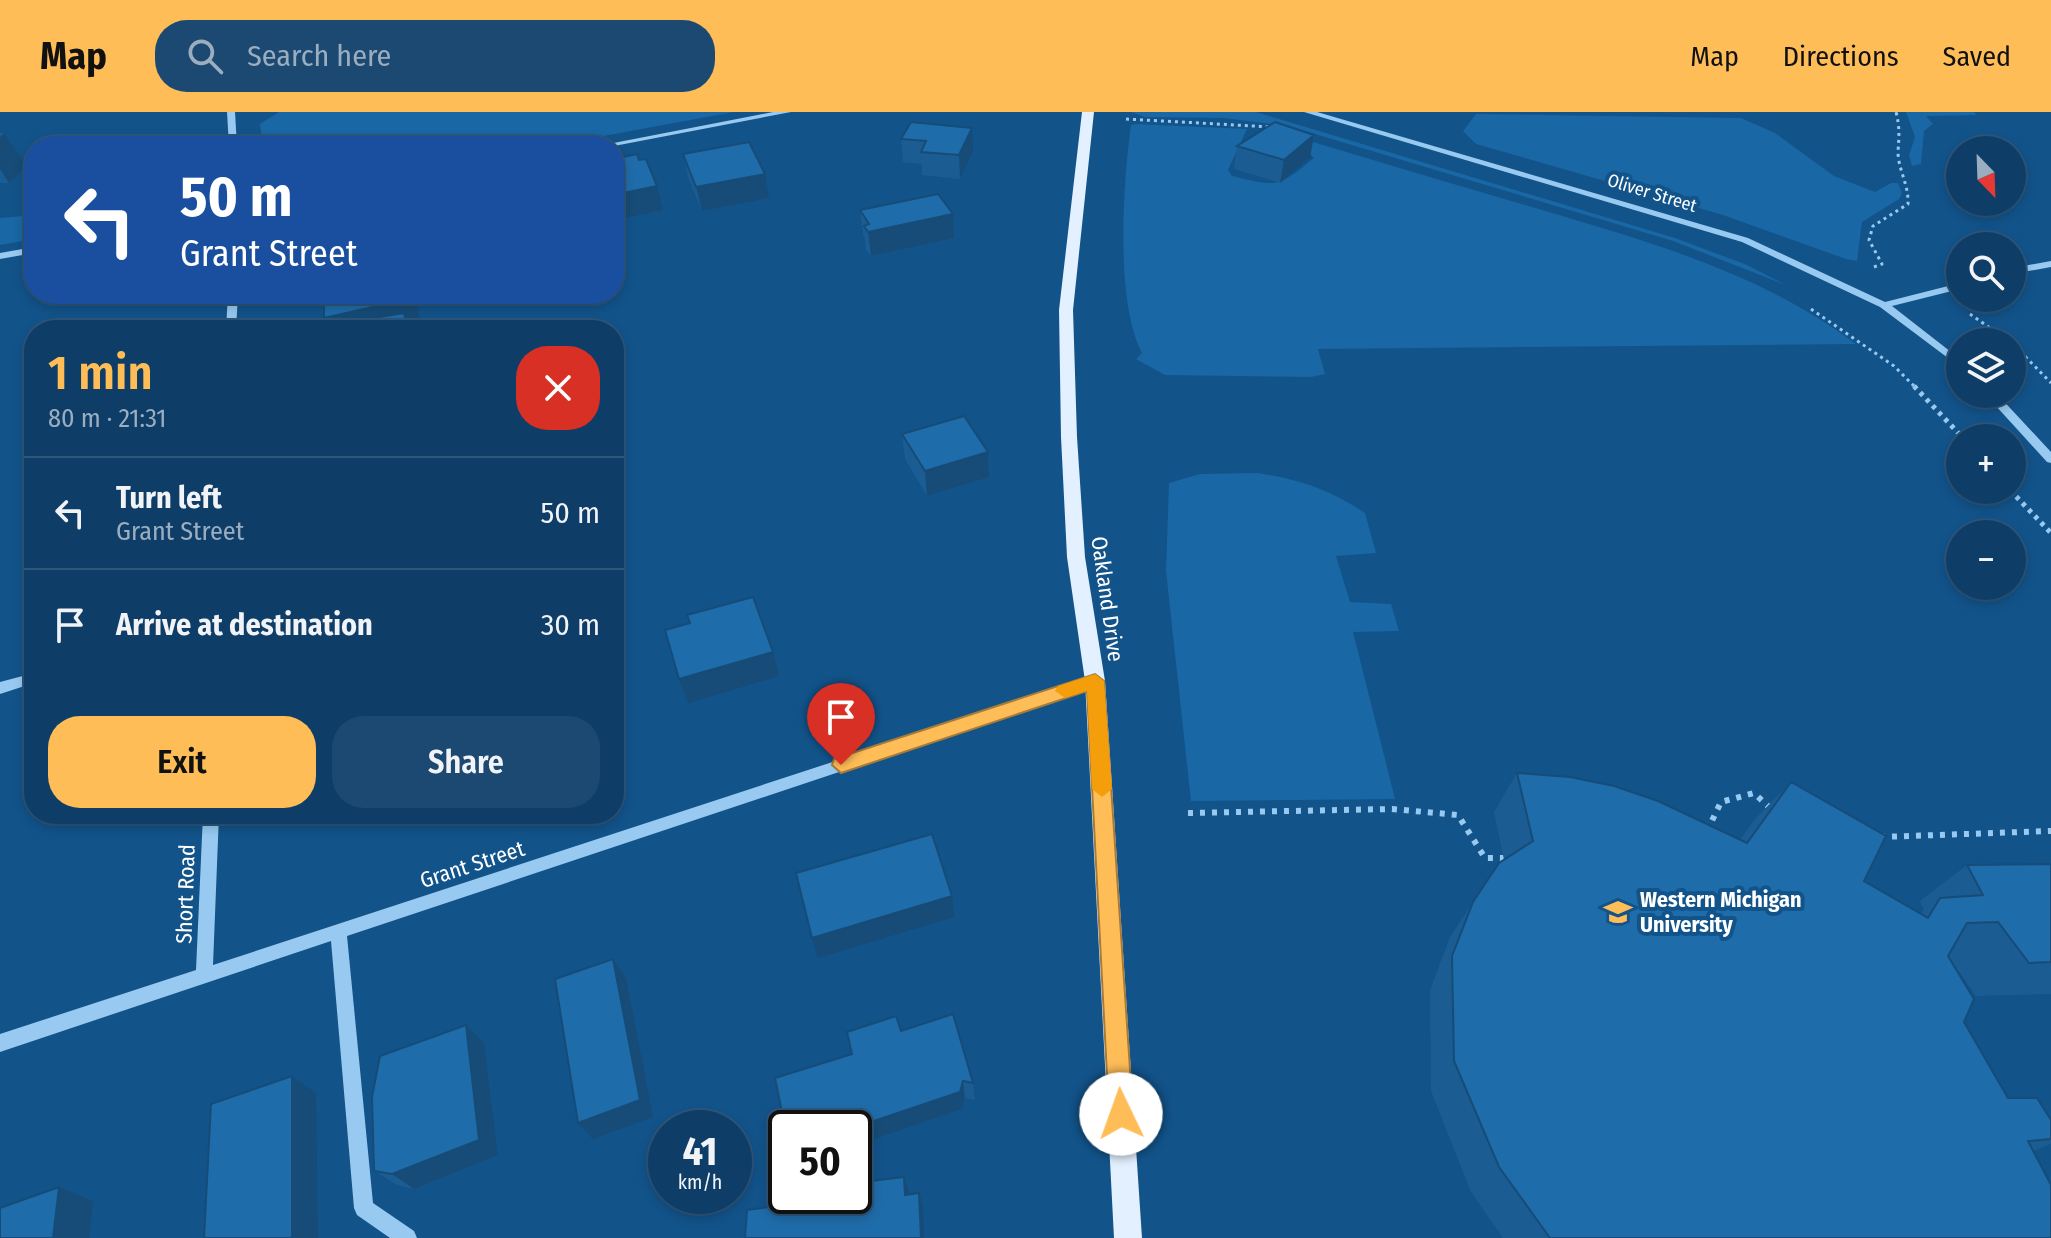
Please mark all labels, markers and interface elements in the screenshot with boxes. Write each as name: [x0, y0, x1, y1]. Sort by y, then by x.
search box: [155, 20, 715, 92]
text: Map: [40, 33, 107, 79]
icon: search: [183, 34, 227, 78]
text: Search here: [247, 38, 391, 74]
text: Map: [1690, 40, 1739, 73]
text: Directions: [1783, 40, 1899, 73]
text: Saved: [1943, 40, 2011, 73]
north arrow: [1946, 136, 2026, 216]
map controls: [1946, 136, 2026, 600]
text: 50 m: [180, 164, 292, 231]
icon: left: [48, 168, 152, 272]
street label: Oliver Street: [1605, 169, 1699, 217]
text: Grant Street: [180, 232, 357, 276]
button: search: [1946, 232, 2026, 312]
button: layers: [1946, 328, 2026, 408]
text: 1 min: [48, 344, 153, 402]
button: close: [516, 346, 600, 430]
text: 80 m · 21:31: [48, 403, 166, 434]
button: +: [1946, 424, 2026, 504]
text: Turn left: [116, 480, 222, 516]
icon: left: [48, 491, 92, 535]
text: 50 m: [540, 495, 600, 531]
text: Grant Street: [116, 516, 244, 547]
button: −: [1946, 520, 2026, 600]
street label: Oakland Drive: [1085, 535, 1130, 663]
icon: arrive: [48, 603, 92, 647]
text: Arrive at destination: [116, 607, 373, 643]
text: 30 m: [541, 607, 600, 643]
pin: [807, 683, 875, 765]
icon: arrive: [819, 695, 863, 739]
button: Exit: [48, 716, 316, 808]
button: Share: [332, 716, 600, 808]
street label: Grant Street: [416, 835, 529, 894]
street label: Short Road: [170, 844, 201, 944]
place label: Western Michigan University: [1640, 886, 1801, 938]
school or university icon: Western Michigan University: [1603, 897, 1633, 927]
position arrow: [1079, 1072, 1163, 1156]
speed limit sign: 50: [768, 1110, 872, 1214]
text: 41: [683, 1128, 717, 1176]
text: km/h: [678, 1170, 722, 1194]

